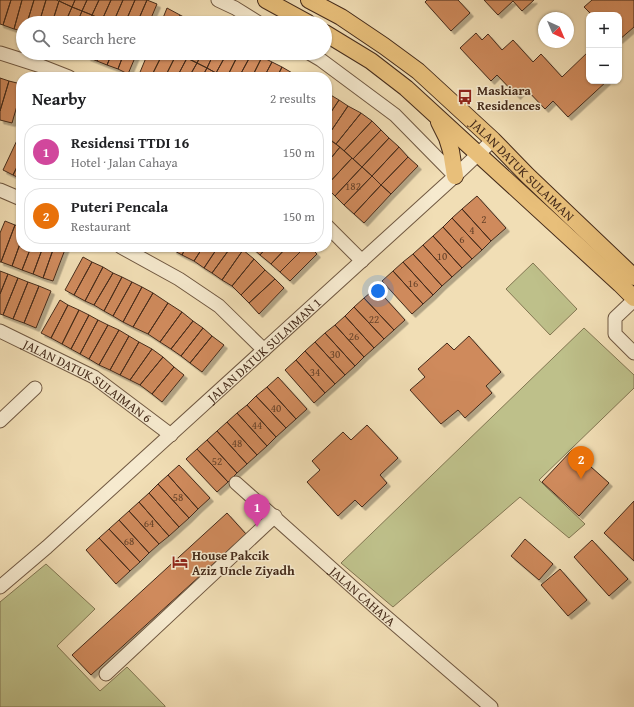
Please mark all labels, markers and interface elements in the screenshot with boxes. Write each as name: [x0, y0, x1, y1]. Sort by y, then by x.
north arrow: [538, 12, 574, 48]
map controls: [586, 12, 622, 84]
button: +: [586, 12, 622, 48]
search box: [16, 16, 332, 60]
icon: search: [30, 27, 52, 49]
text: Search here: [62, 28, 136, 49]
button: −: [586, 48, 622, 84]
place label: Maskiara Residences: [477, 81, 541, 115]
text: Nearby: [32, 86, 86, 111]
bus stop icon: Maskiara Residences: [456, 88, 474, 106]
text: 2 results: [270, 89, 316, 108]
street label: JALAN DATUK SULAIMAN: [465, 113, 579, 225]
text: Residensi TTDI 16: [71, 132, 189, 153]
text: 1: [43, 143, 49, 162]
text: 150 m: [283, 143, 315, 162]
text: Hotel · Jalan Cahaya: [71, 153, 178, 172]
house number: 182: [345, 178, 361, 194]
text: Puteri Pencala: [71, 196, 168, 217]
text: 2: [43, 207, 49, 226]
text: 150 m: [283, 207, 315, 226]
house number: 2: [481, 211, 487, 227]
text: Restaurant: [71, 217, 131, 236]
house number: 4: [469, 222, 475, 238]
house number: 6: [459, 231, 465, 247]
house number: 10: [437, 248, 447, 264]
house number: 16: [408, 275, 418, 291]
your location: [368, 281, 388, 301]
street label: JALAN DATUK SULAIMAN 1: [201, 293, 325, 408]
house number: 22: [369, 311, 379, 327]
house number: 26: [349, 328, 359, 344]
street label: JALAN DATUK SULAIMAN 6: [18, 333, 156, 427]
house number: 30: [330, 346, 340, 362]
house number: 34: [310, 364, 320, 380]
house number: 40: [271, 400, 281, 416]
house number: 44: [252, 417, 262, 433]
house number: 48: [232, 435, 242, 451]
pin: 2: [568, 446, 594, 479]
house number: 52: [212, 453, 222, 469]
house number: 58: [173, 489, 183, 505]
pin: 1: [244, 494, 270, 527]
house number: 64: [144, 515, 154, 531]
house number: 68: [124, 533, 134, 549]
place label: House Pakcik Aziz Uncle Ziyadh: [192, 546, 295, 580]
hotel icon: House Pakcik Aziz Uncle Ziyadh: [171, 553, 189, 571]
street label: JALAN CAHAYA: [324, 560, 400, 631]

